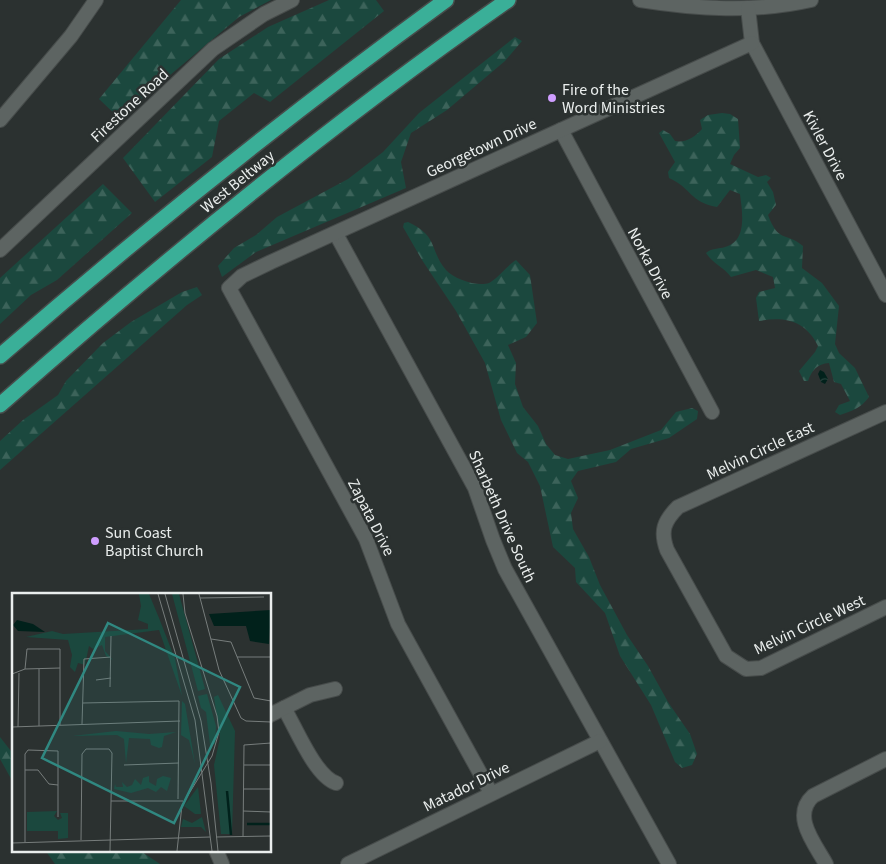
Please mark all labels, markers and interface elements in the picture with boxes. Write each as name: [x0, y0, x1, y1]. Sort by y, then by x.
street label: Firestone Road: [86, 64, 174, 148]
place label: Fire of the Word Ministries: [562, 79, 665, 119]
marker: Fire of the Word Ministries: [546, 92, 558, 104]
street label: Kivler Drive: [798, 107, 853, 184]
street label: Georgetown Drive: [423, 113, 540, 183]
street label: West Beltway: [196, 145, 280, 218]
street label: Norka Drive: [622, 224, 678, 303]
street label: Melvin Circle East: [703, 416, 818, 485]
street label: Sharbeth Drive South: [463, 447, 541, 586]
street label: Zapata Drive: [342, 475, 400, 560]
place label: Sun Coast Baptist Church: [105, 522, 203, 562]
marker: Sun Coast Baptist Church: [89, 535, 101, 547]
street label: Melvin Circle West: [750, 589, 869, 660]
inset map: [12, 593, 271, 852]
street label: Matador Drive: [420, 756, 513, 817]

